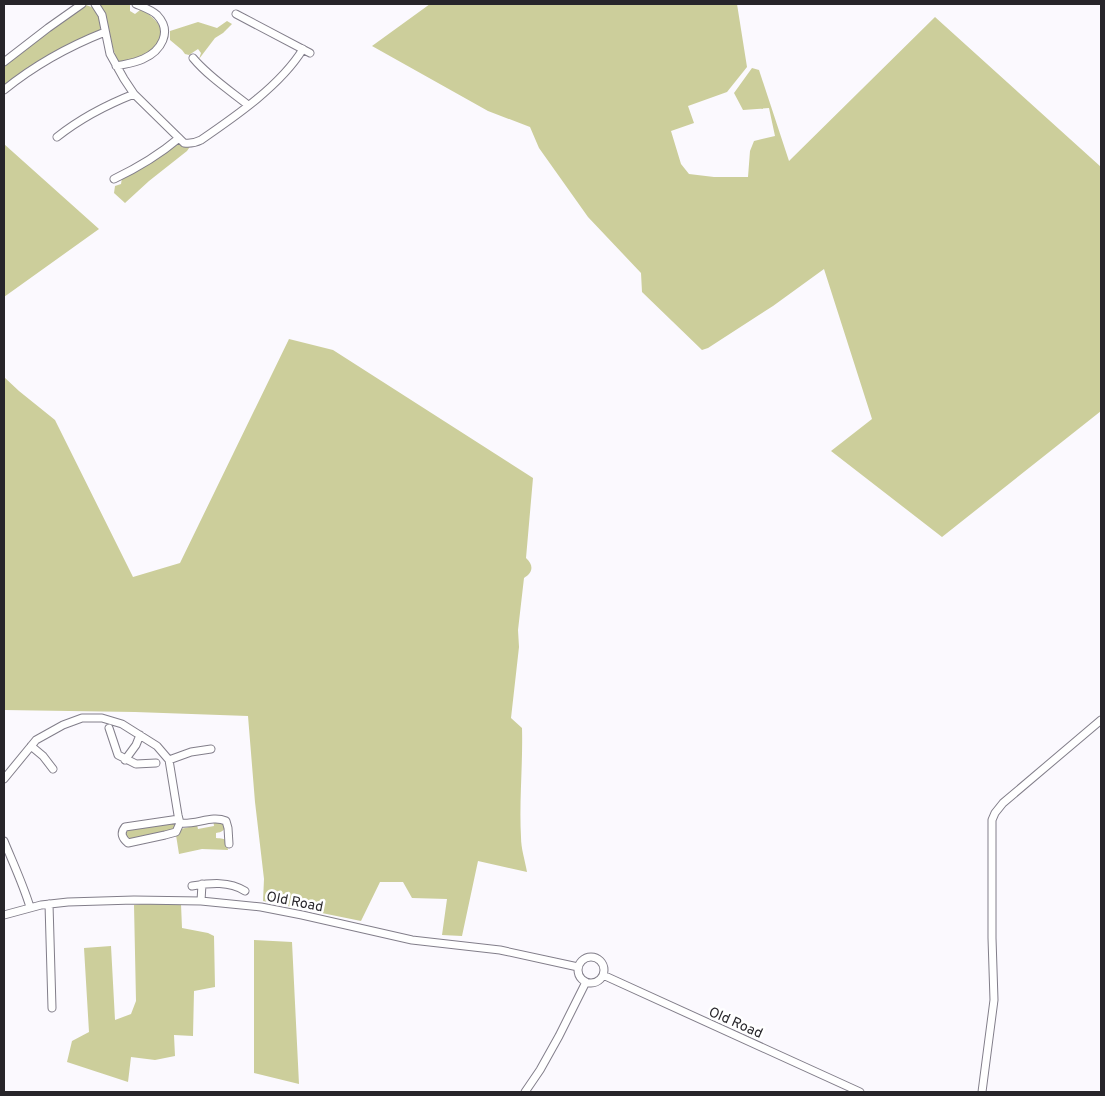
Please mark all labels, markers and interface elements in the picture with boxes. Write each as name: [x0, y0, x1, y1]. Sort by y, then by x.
street label: Old Road: [265, 889, 325, 916]
street label: Old Road: [706, 1004, 765, 1043]

